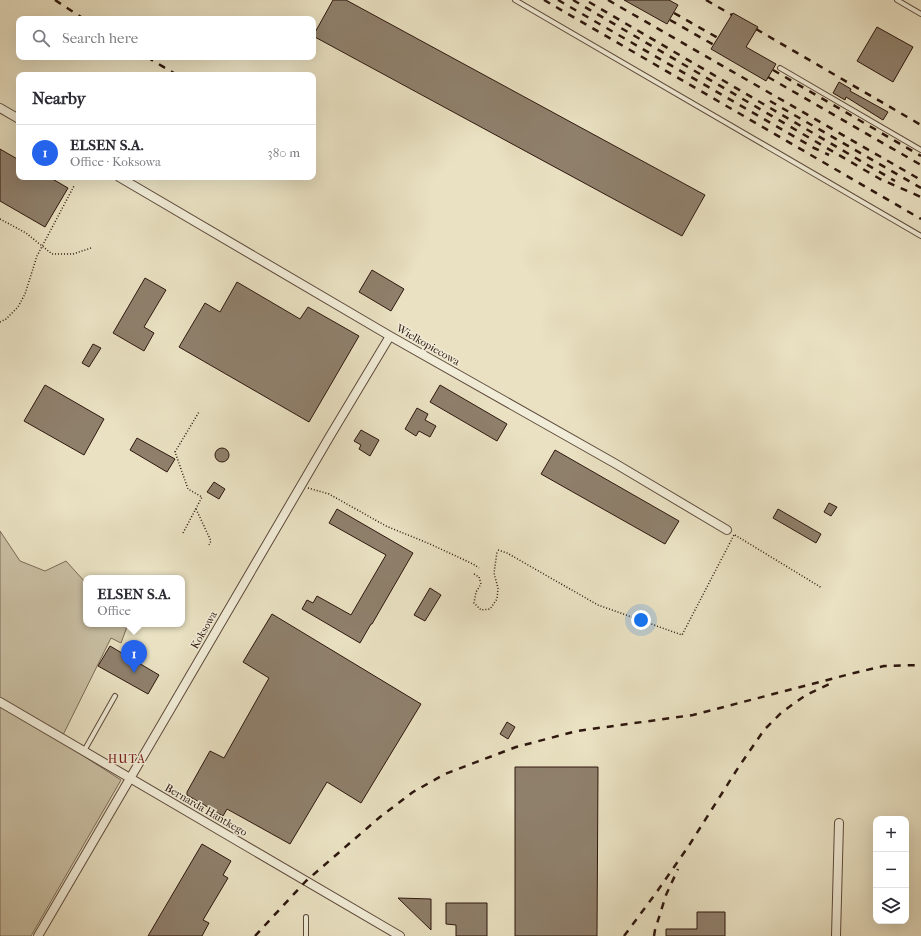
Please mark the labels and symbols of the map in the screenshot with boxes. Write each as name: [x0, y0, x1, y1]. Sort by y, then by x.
street label: Wielkopiecowa: [393, 321, 463, 369]
street label: Koksowa: [188, 608, 220, 651]
your location: [631, 610, 651, 630]
pin: 1: [121, 640, 147, 673]
district label: HUTA: [108, 752, 146, 766]
street label: Bernarda Hantkego: [162, 781, 250, 839]

